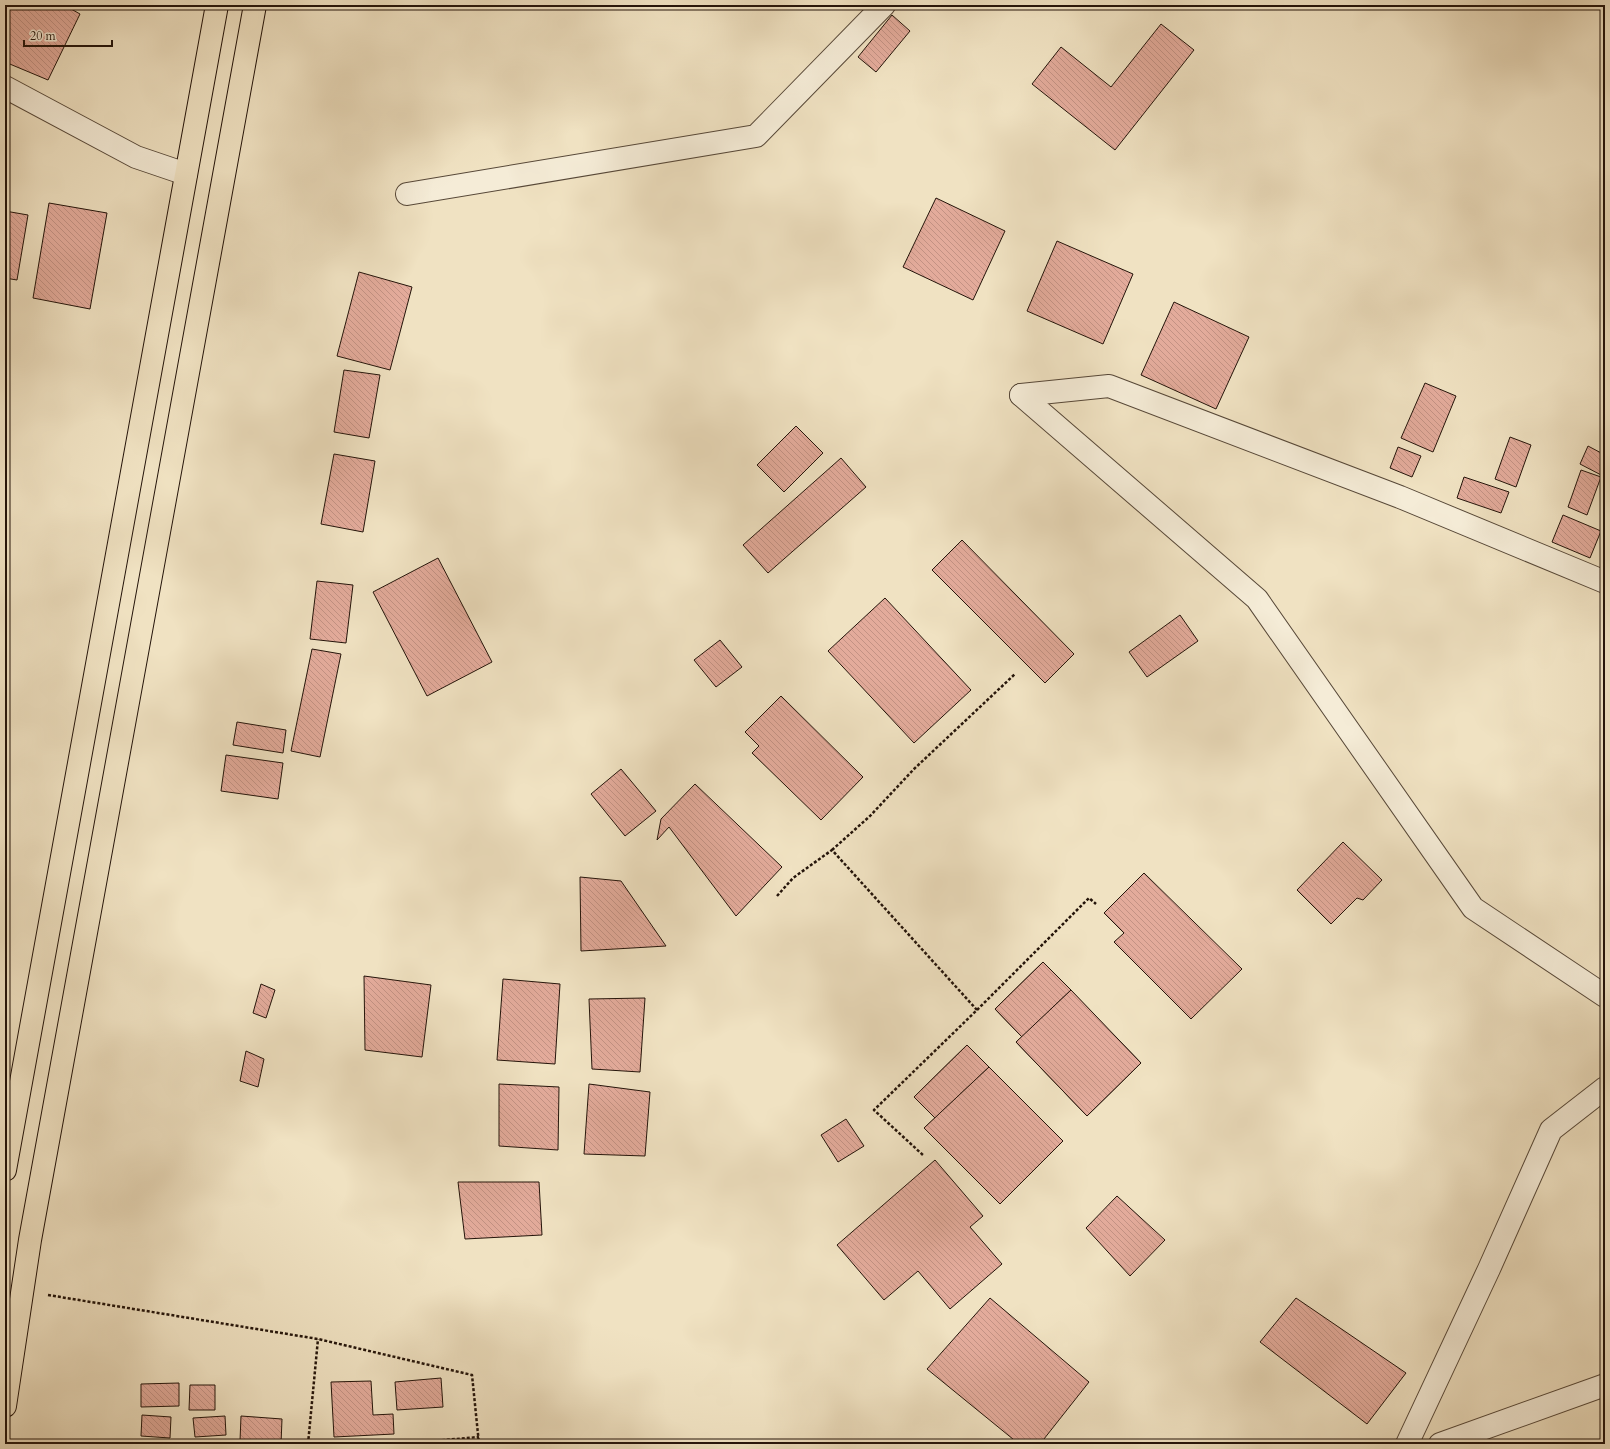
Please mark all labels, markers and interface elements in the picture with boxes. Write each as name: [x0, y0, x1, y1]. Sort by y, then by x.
scale bar: [24, 22, 112, 48]
text: 20 m: [30, 28, 57, 44]

